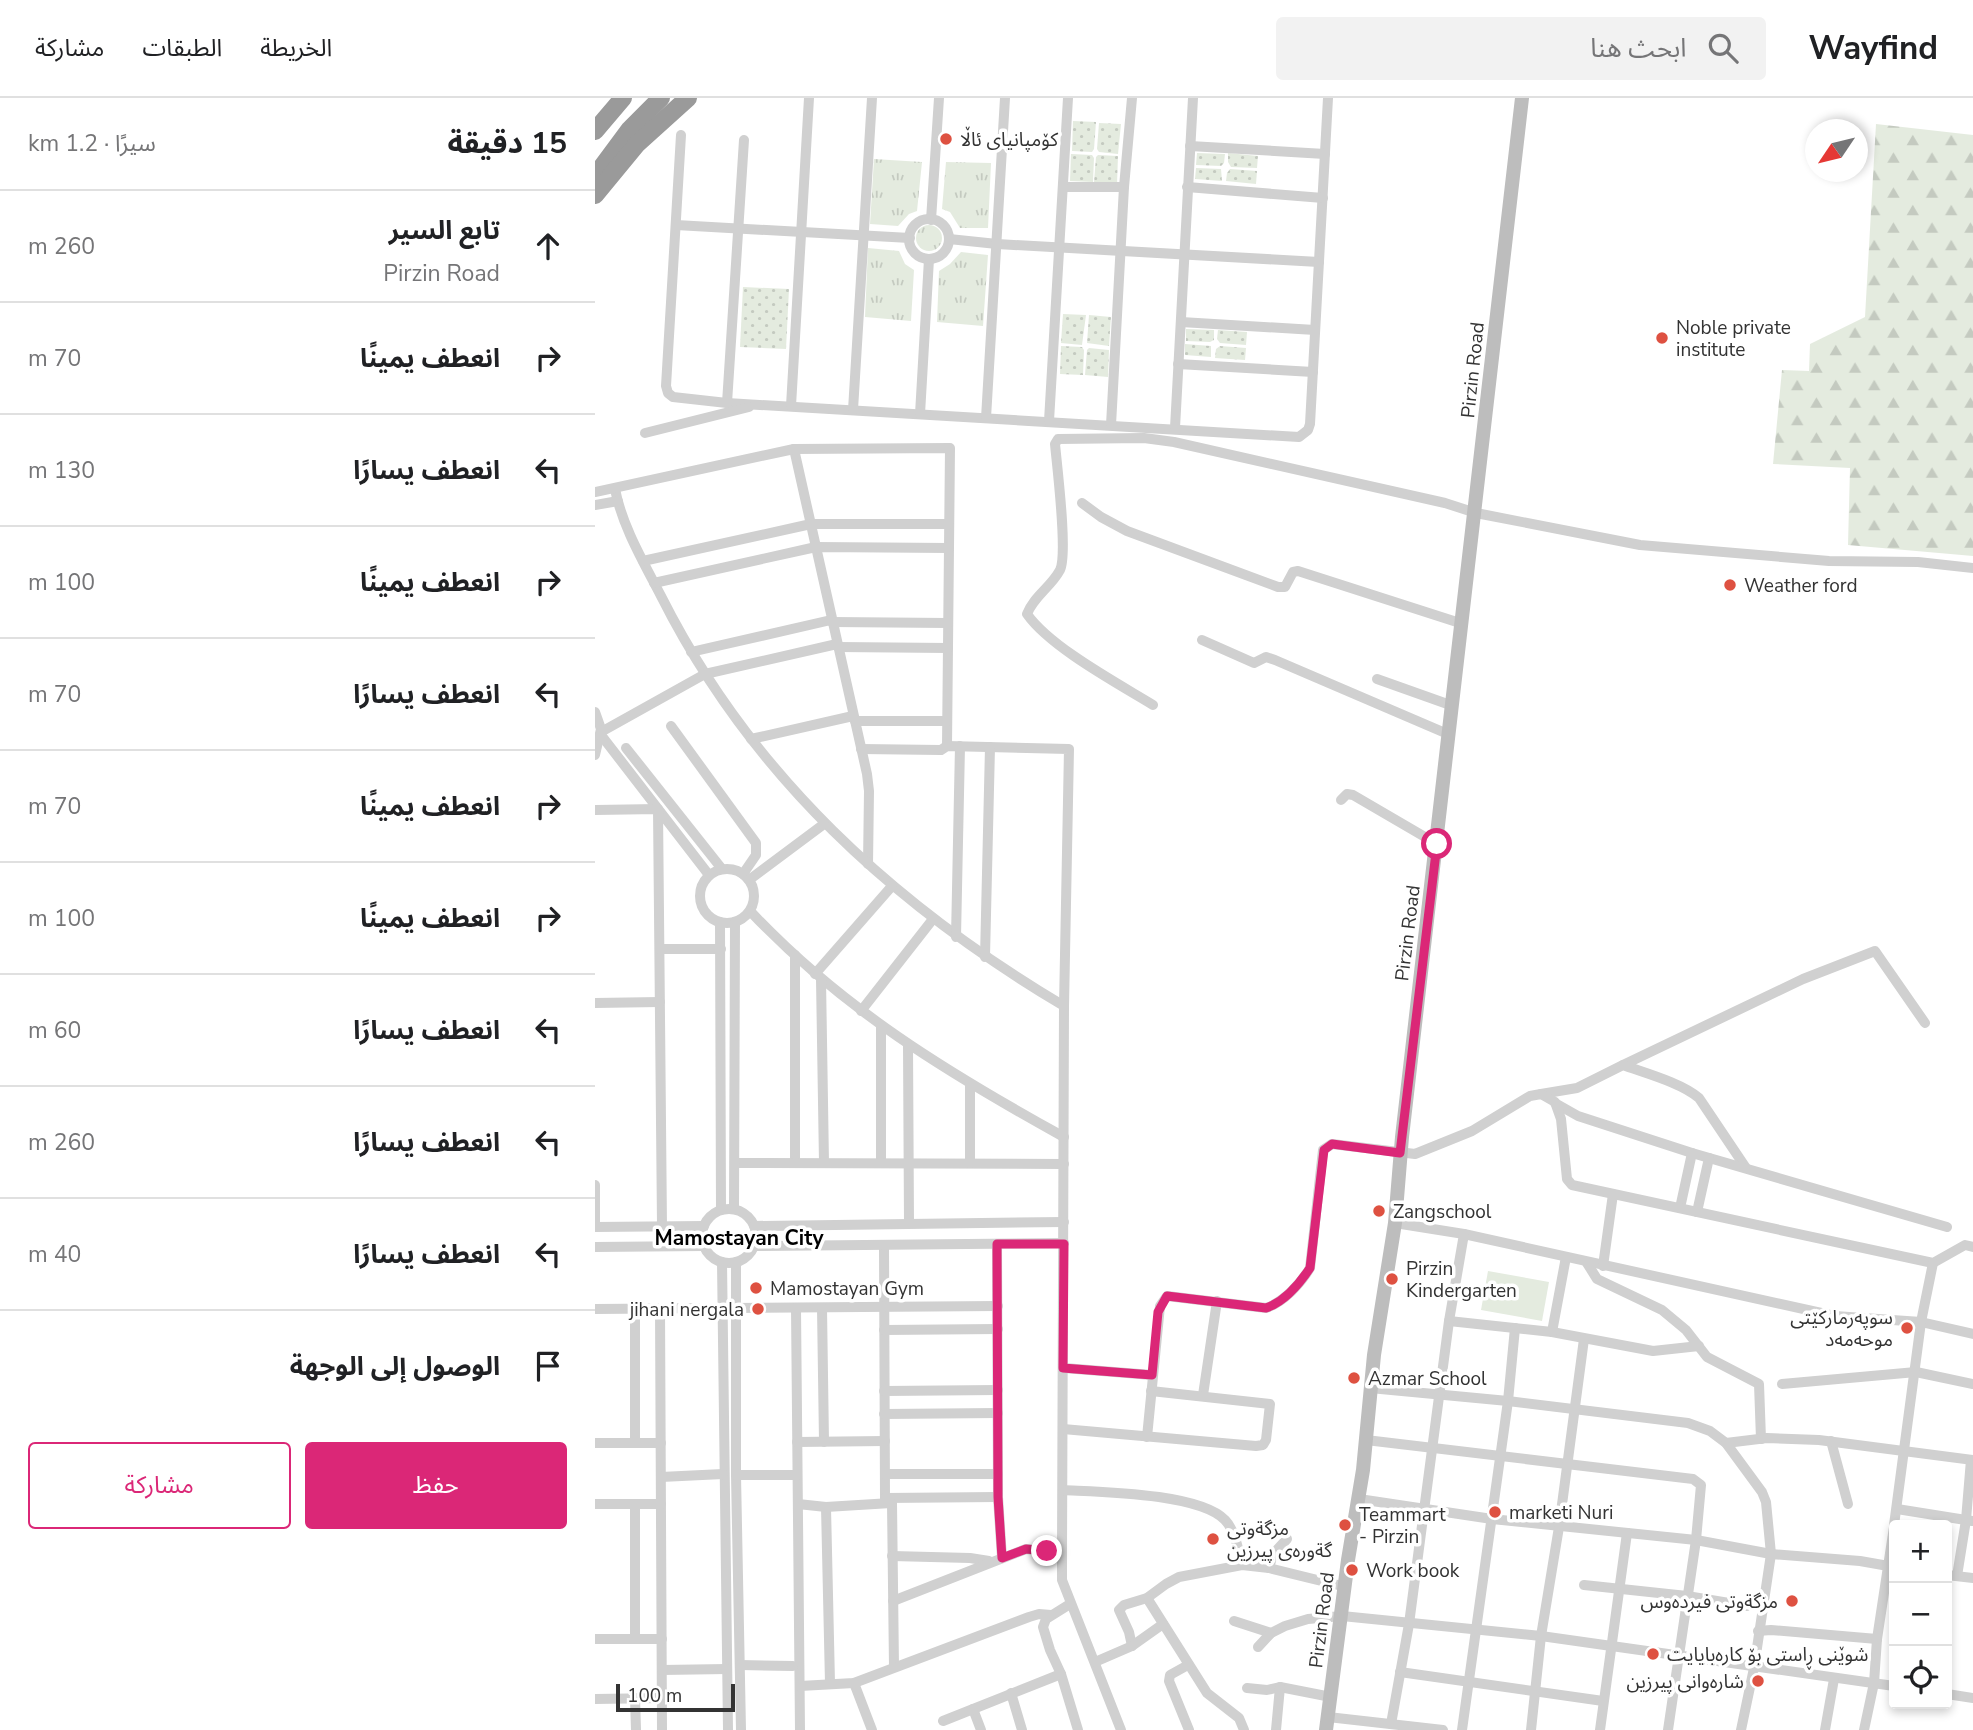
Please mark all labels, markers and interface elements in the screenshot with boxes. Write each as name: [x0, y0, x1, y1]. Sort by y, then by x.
search box: [1276, 17, 1766, 80]
text: Wayfind: [1808, 26, 1938, 71]
icon: search: [1704, 29, 1742, 67]
text: ابحث هنا: [1590, 31, 1686, 66]
text: مشاركة: [35, 32, 104, 64]
text: الطبقات: [142, 32, 222, 64]
text: الخريطة: [260, 32, 332, 64]
north arrow: [1805, 119, 1868, 182]
text: 15 دقيقة: [447, 123, 567, 164]
place label: کۆمپانیای ئاڵا: [960, 126, 1059, 153]
text: سيرًا · 1.2 km: [28, 128, 156, 159]
marker: کۆمپانیای ئاڵا: [938, 131, 954, 147]
text: تابع السير: [389, 213, 500, 248]
icon: ahead: [529, 227, 567, 265]
text: 260 m: [28, 231, 95, 262]
text: Pirzin Road: [383, 258, 500, 289]
place label: Noble private institute: [1676, 315, 1791, 363]
street label: Pirzin Road: [1455, 321, 1491, 419]
marker: Noble private institute: [1654, 330, 1670, 346]
icon: right: [529, 339, 567, 377]
text: انعطف يمينًا: [360, 341, 500, 376]
text: 70 m: [28, 343, 81, 374]
icon: left: [529, 451, 567, 489]
text: انعطف يسارًا: [353, 453, 500, 488]
text: 130 m: [28, 455, 95, 486]
icon: right: [529, 563, 567, 601]
text: انعطف يمينًا: [360, 565, 500, 600]
text: 100 m: [28, 567, 95, 598]
place label: Weather ford: [1744, 573, 1858, 599]
marker: Weather ford: [1722, 577, 1738, 593]
icon: left: [529, 675, 567, 713]
text: انعطف يسارًا: [353, 677, 500, 712]
text: 70 m: [28, 679, 81, 710]
icon: right: [529, 787, 567, 825]
text: انعطف يمينًا: [360, 789, 500, 824]
text: 70 m: [28, 791, 81, 822]
route start: [1421, 828, 1452, 859]
street label: Pirzin Road: [1389, 884, 1427, 983]
icon: right: [529, 899, 567, 937]
text: انعطف يمينًا: [360, 901, 500, 936]
text: 100 m: [28, 903, 95, 934]
icon: left: [529, 1011, 567, 1049]
text: انعطف يسارًا: [353, 1013, 500, 1048]
text: 60 m: [28, 1015, 81, 1046]
icon: left: [529, 1123, 567, 1161]
text: انعطف يسارًا: [353, 1125, 500, 1160]
text: 260 m: [28, 1127, 95, 1158]
place label: Zangschool: [1393, 1199, 1492, 1225]
marker: Zangschool: [1371, 1203, 1387, 1219]
district label: Mamostayan City: [655, 1224, 824, 1252]
icon: left: [529, 1235, 567, 1273]
text: انعطف يسارًا: [353, 1237, 500, 1272]
text: 40 m: [28, 1239, 81, 1270]
place label: Pirzin Kindergarten: [1406, 1256, 1517, 1304]
marker: Pirzin Kindergarten: [1384, 1271, 1400, 1287]
place label: Mamostayan Gym: [770, 1276, 924, 1302]
marker: Mamostayan Gym: [748, 1280, 764, 1296]
place label: jihani nergala: [628, 1297, 744, 1323]
marker: jihani nergala: [750, 1301, 766, 1317]
place label: سوپەرمارکێتی موحەمەد: [1790, 1305, 1893, 1353]
marker: سوپەرمارکێتی موحەمەد: [1899, 1320, 1915, 1336]
icon: arrive: [529, 1347, 567, 1385]
text: الوصول إلى الوجهة: [290, 1349, 500, 1384]
place label: Azmar School: [1368, 1366, 1487, 1392]
marker: Azmar School: [1346, 1370, 1362, 1386]
button: مشاركة: [28, 1442, 291, 1529]
button: حفظ: [305, 1442, 567, 1529]
place label: marketi Nuri: [1509, 1500, 1613, 1526]
place label: Teammart - Pirzin: [1359, 1502, 1446, 1550]
marker: marketi Nuri: [1487, 1504, 1503, 1520]
place label: مزگةوتی گةورەی پیرزین: [1227, 1516, 1333, 1564]
marker: Teammart - Pirzin: [1337, 1517, 1353, 1533]
map controls: [1889, 1520, 1952, 1709]
button: +: [1889, 1520, 1952, 1583]
marker: مزگةوتی گةورەی پیرزین: [1205, 1531, 1221, 1547]
route end: [1031, 1535, 1062, 1566]
place label: Work book: [1366, 1558, 1460, 1584]
marker: Work book: [1344, 1562, 1360, 1578]
street label: Pirzin Road: [1303, 1571, 1341, 1670]
button: −: [1889, 1583, 1952, 1646]
place label: مزگةوتی فیردەوس: [1640, 1589, 1778, 1615]
marker: مزگةوتی فیردەوس: [1784, 1593, 1800, 1609]
place label: شوێنی ڕاستی بۆ کارەبایایت: [1667, 1642, 1868, 1670]
marker: شوێنی ڕاستی بۆ کارەبایایت: [1645, 1646, 1661, 1662]
button: locate: [1889, 1646, 1952, 1709]
place label: شارەوانی پیرزین: [1626, 1669, 1744, 1695]
marker: شارەوانی پیرزین: [1750, 1673, 1766, 1689]
scale bar: [616, 1681, 735, 1713]
text: 100 m: [627, 1683, 682, 1709]

